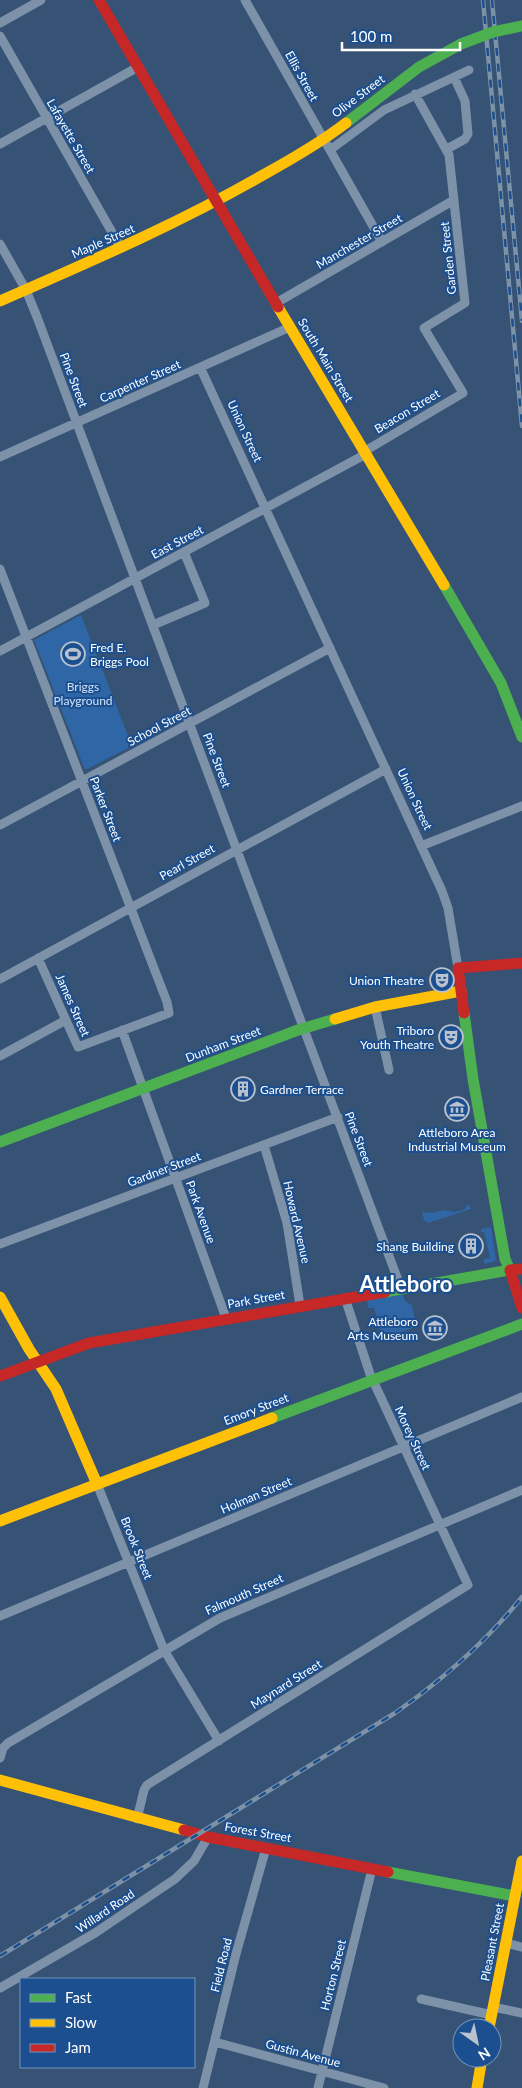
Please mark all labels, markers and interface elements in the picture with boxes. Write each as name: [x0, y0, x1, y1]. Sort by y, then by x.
scale bar: [342, 20, 460, 52]
text: 100 m: [350, 27, 392, 45]
street label: Ellis Street: [282, 48, 322, 104]
street label: Olive Street: [329, 71, 388, 121]
street label: Lafayette Street: [44, 96, 99, 177]
street label: Manchester Street: [313, 210, 405, 272]
street label: Maple Street: [69, 220, 138, 262]
street label: Garden Street: [437, 220, 459, 295]
street label: South Main Street: [295, 315, 357, 405]
street label: Pine Street: [57, 350, 92, 410]
street label: Carpenter Street: [97, 356, 184, 406]
street label: Beacon Street: [372, 385, 443, 436]
street label: Union Street: [224, 398, 266, 465]
street label: East Street: [148, 522, 206, 562]
place label: Fred E. Briggs Pool: [90, 640, 149, 669]
sports icon: Fred E. Briggs Pool: [60, 641, 86, 667]
park label: Briggs Playground: [53, 679, 113, 708]
street label: School Street: [125, 703, 194, 749]
street label: Pine Street: [200, 730, 235, 790]
street label: Union Street: [394, 766, 436, 833]
street label: Parker Street: [87, 774, 125, 844]
street label: Pearl Street: [157, 840, 218, 883]
theatre icon: Union Theatre: [429, 967, 455, 993]
street label: James Street: [53, 971, 94, 1039]
place label: Union Theatre: [349, 973, 424, 988]
street label: Dunham Street: [183, 1022, 263, 1065]
place label: Triboro Youth Theatre: [360, 1023, 434, 1052]
theatre icon: Triboro Youth Theatre: [438, 1024, 464, 1050]
building icon: Gardner Terrace: [230, 1076, 256, 1102]
place label: Gardner Terrace: [260, 1082, 344, 1097]
museum icon: Attleboro Area Industrial Museum: [444, 1096, 470, 1122]
street label: Pine Street: [342, 1109, 377, 1169]
place label: Attleboro Area Industrial Museum: [408, 1125, 506, 1154]
street label: Gardner Street: [125, 1148, 203, 1190]
street label: Park Avenue: [183, 1178, 219, 1246]
street label: Howard Avenue: [280, 1179, 314, 1265]
building icon: Shang Building: [458, 1233, 484, 1259]
place label: Shang Building: [376, 1239, 454, 1254]
district label: Attleboro: [359, 1270, 452, 1297]
street label: Park Street: [226, 1286, 287, 1311]
place label: Attleboro Arts Museum: [347, 1314, 418, 1343]
museum icon: Attleboro Arts Museum: [422, 1315, 448, 1341]
street label: Emory Street: [221, 1390, 291, 1428]
street label: Morey Street: [392, 1404, 435, 1473]
street label: Holman Street: [218, 1473, 294, 1517]
street label: Brook Street: [118, 1515, 157, 1582]
street label: Falmouth Street: [203, 1570, 286, 1618]
street label: Maynard Street: [248, 1656, 325, 1712]
street label: Forest Street: [223, 1819, 293, 1845]
street label: Willard Road: [73, 1886, 137, 1936]
street label: Pleasant Street: [477, 1901, 507, 1982]
street label: Field Road: [207, 1936, 235, 1994]
street label: Horton Street: [317, 1937, 349, 2012]
legend: [20, 1978, 195, 2068]
text: Fast: [65, 1988, 92, 2006]
text: Slow: [65, 2013, 97, 2031]
north arrow: [452, 2018, 502, 2068]
street label: Gustin Avenue: [264, 2036, 342, 2070]
text: Jam: [65, 2038, 91, 2056]
text: N: [475, 2044, 494, 2064]

